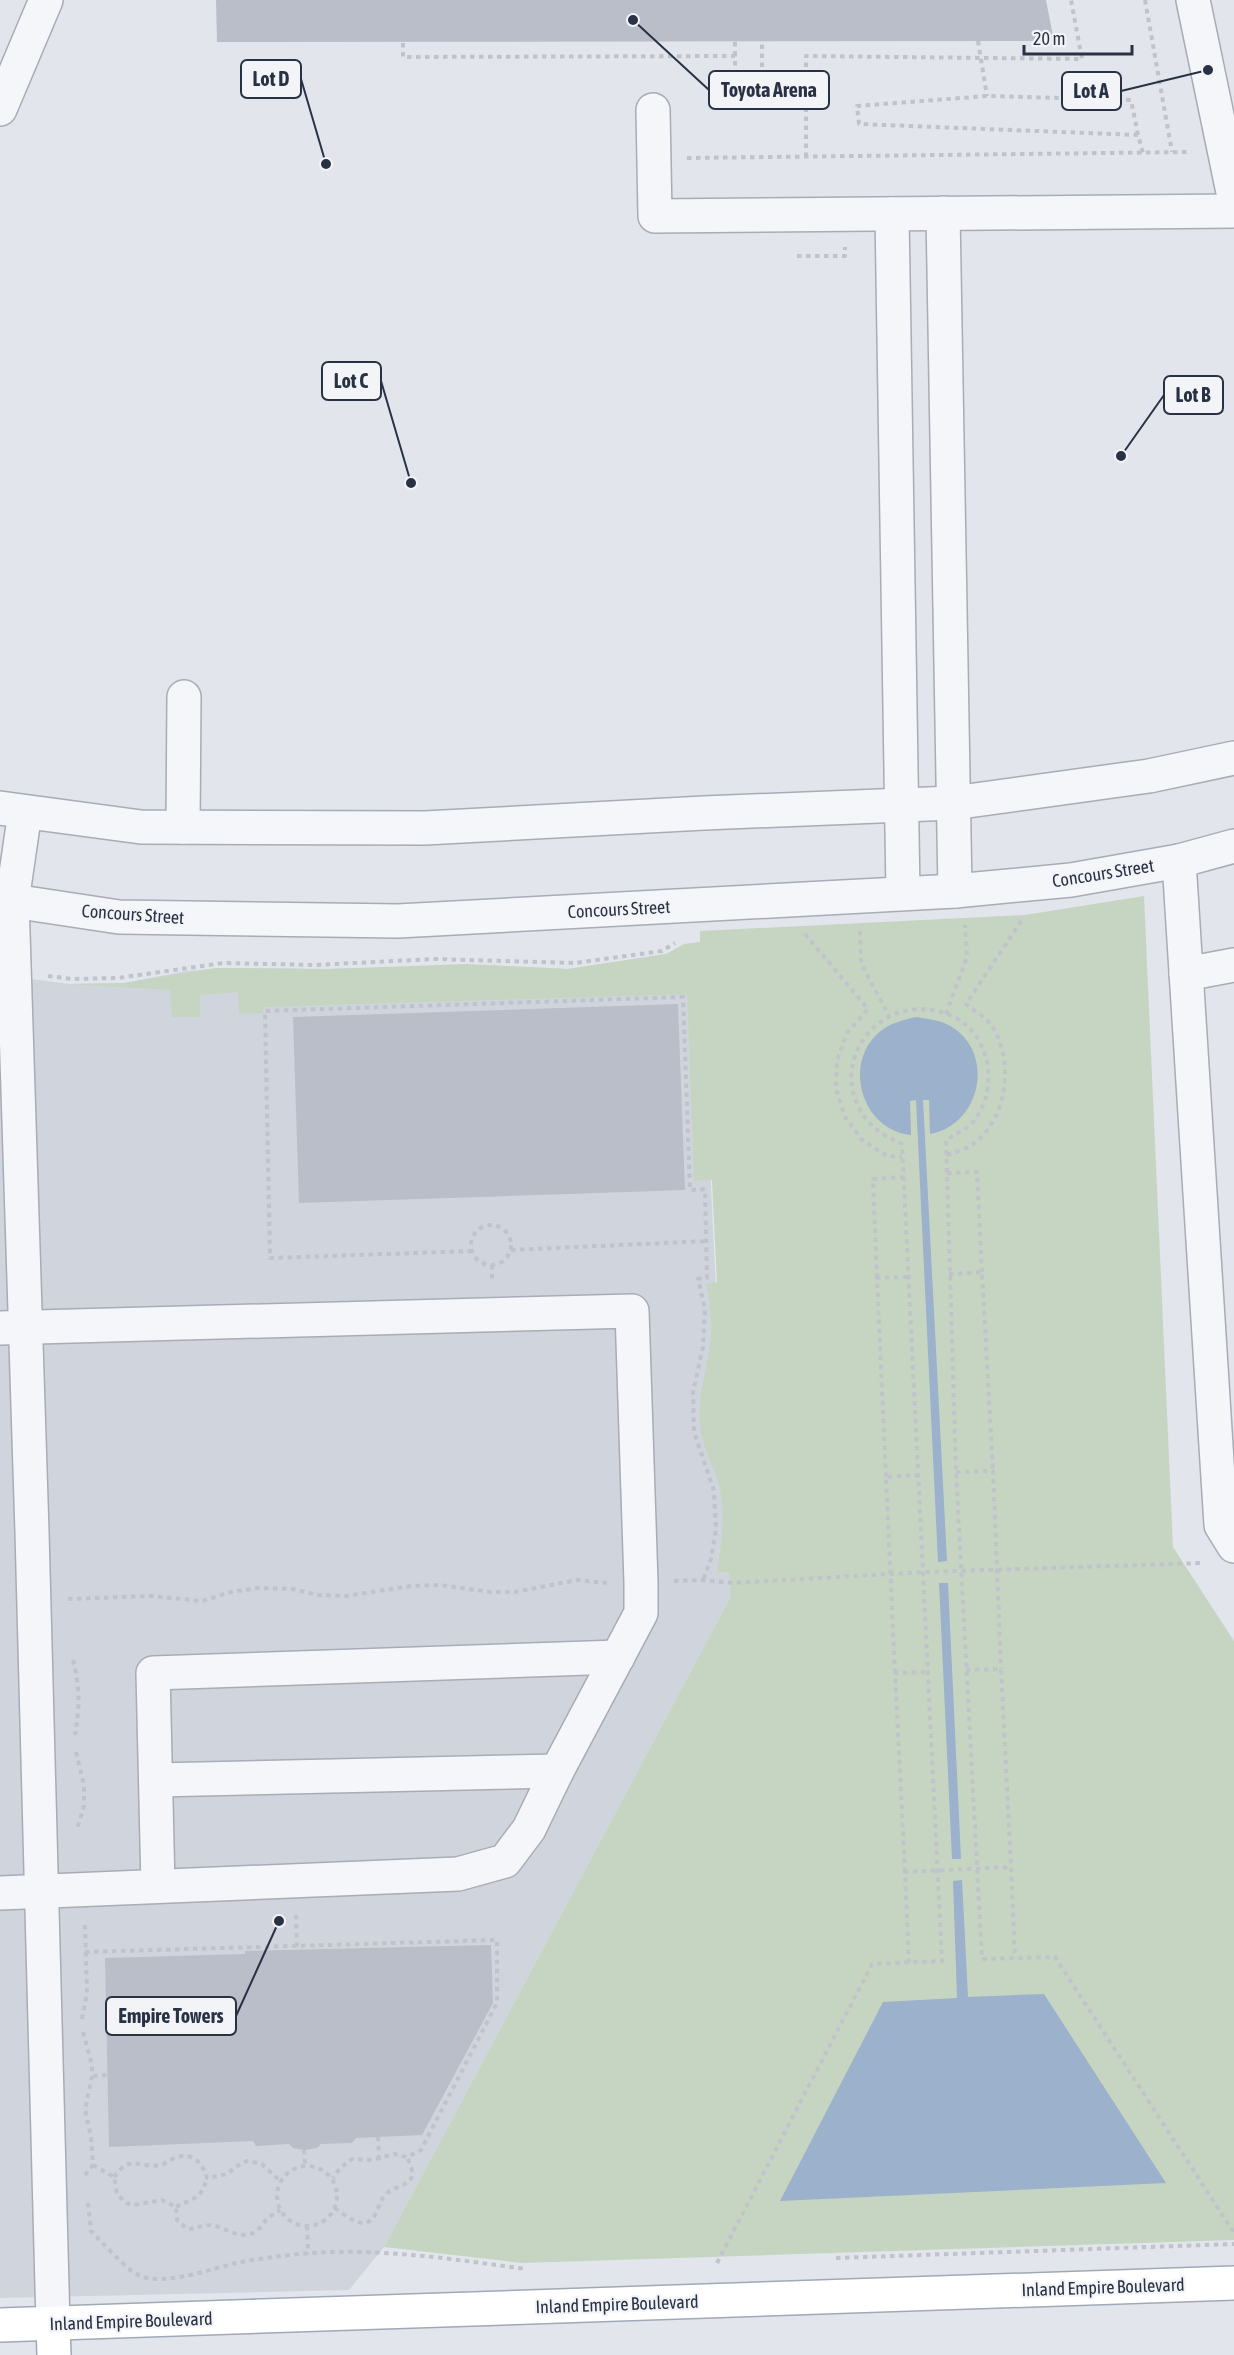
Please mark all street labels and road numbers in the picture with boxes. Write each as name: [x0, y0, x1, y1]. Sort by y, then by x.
street label: Concours Street: [1051, 855, 1155, 891]
street label: Concours Street: [567, 896, 671, 922]
street label: Concours Street: [81, 900, 185, 928]
street label: Inland Empire Boulevard: [1021, 2274, 1185, 2300]
street label: Inland Empire Boulevard: [535, 2291, 699, 2317]
street label: Inland Empire Boulevard: [49, 2308, 213, 2334]

